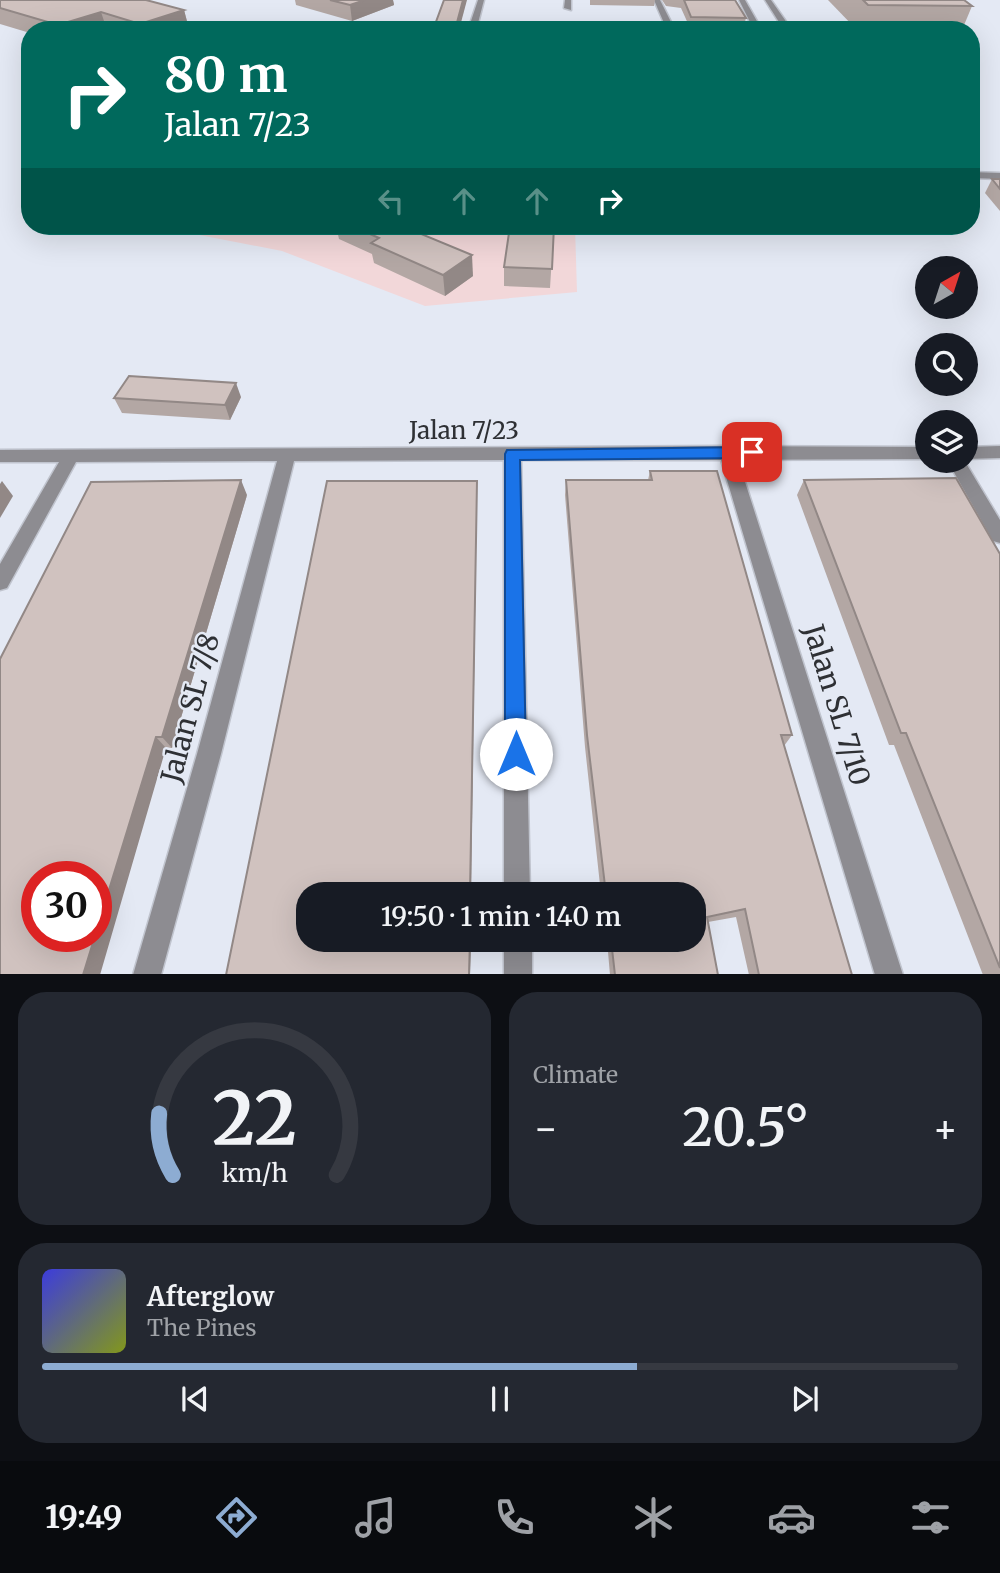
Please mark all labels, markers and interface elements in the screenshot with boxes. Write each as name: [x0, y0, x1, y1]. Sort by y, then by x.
text: 80 m: [164, 44, 287, 105]
icon: right: [49, 49, 140, 140]
text: Jalan 7/23: [164, 105, 311, 145]
icon: left: [372, 182, 410, 220]
icon: ahead: [445, 182, 483, 220]
icon: ahead: [518, 182, 556, 220]
icon: right: [591, 182, 629, 220]
north arrow: [915, 256, 978, 318]
map controls: [915, 256, 978, 473]
button: search: [915, 333, 978, 396]
button: layers: [915, 410, 978, 473]
street label: Jalan 7/23: [408, 415, 519, 446]
pin: [722, 422, 782, 482]
icon: arrive: [733, 433, 771, 471]
street label: Jalan SL 7/10: [795, 619, 879, 790]
street label: Jalan SL 7/8: [153, 629, 227, 788]
position arrow: [479, 717, 553, 791]
speed limit sign: 30: [21, 861, 112, 952]
text: 19:50 · 1 min · 140 m: [381, 900, 621, 933]
text: Climate: [533, 1060, 618, 1089]
text: 22: [212, 1073, 297, 1165]
text: 20.5°: [682, 1095, 809, 1160]
text: −: [533, 1105, 558, 1152]
text: +: [933, 1105, 958, 1152]
text: km/h: [221, 1156, 288, 1188]
text: Afterglow: [147, 1280, 274, 1313]
text: The Pines: [147, 1313, 257, 1342]
icon: previous: [176, 1380, 214, 1418]
icon: pause: [481, 1380, 519, 1418]
icon: next: [786, 1380, 824, 1418]
icon: directions: [212, 1493, 261, 1542]
icon: music: [351, 1493, 400, 1542]
icon: phone: [490, 1493, 539, 1542]
icon: climate: [629, 1493, 678, 1542]
icon: car: [767, 1493, 816, 1542]
icon: filters: [906, 1493, 955, 1542]
text: 19:49: [45, 1497, 123, 1537]

